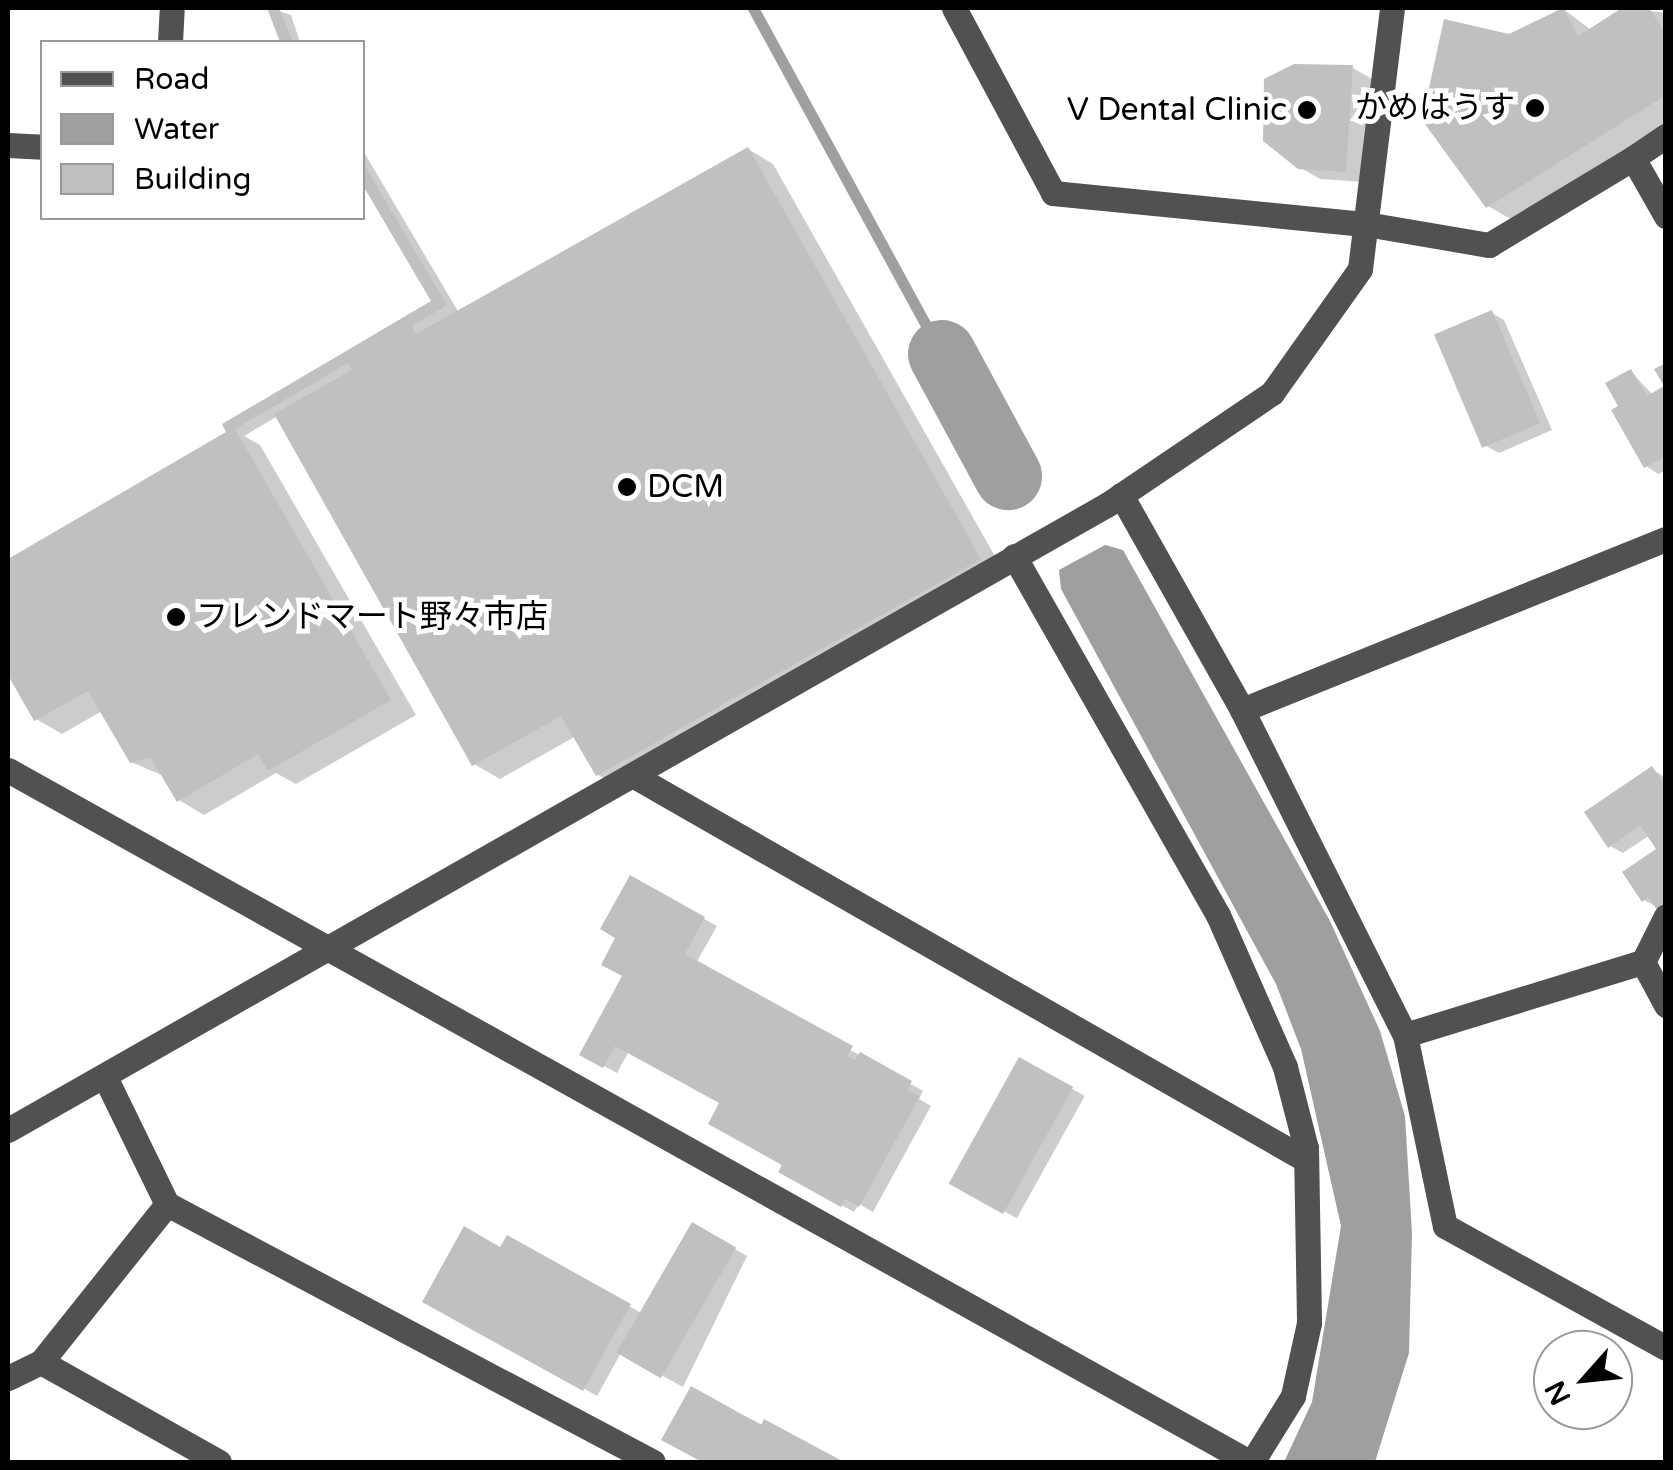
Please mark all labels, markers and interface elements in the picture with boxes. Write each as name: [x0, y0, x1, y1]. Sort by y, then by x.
legend: [40, 40, 365, 220]
text: Road: [134, 61, 209, 98]
place label: かめはうす: [1355, 89, 1515, 127]
place label: V Dental Clinic: [1067, 91, 1287, 129]
marker: かめはうす: [1524, 97, 1546, 119]
marker: V Dental Clinic: [1296, 99, 1318, 121]
text: Water: [134, 111, 219, 148]
text: Building: [134, 161, 251, 198]
place label: DCM: [647, 468, 724, 506]
marker: DCM: [616, 476, 638, 498]
place label: フレンドマート野々市店: [196, 598, 548, 636]
marker: フレンドマート野々市店: [165, 606, 187, 628]
north arrow: [1533, 1330, 1633, 1430]
text: N: [1538, 1375, 1578, 1410]

